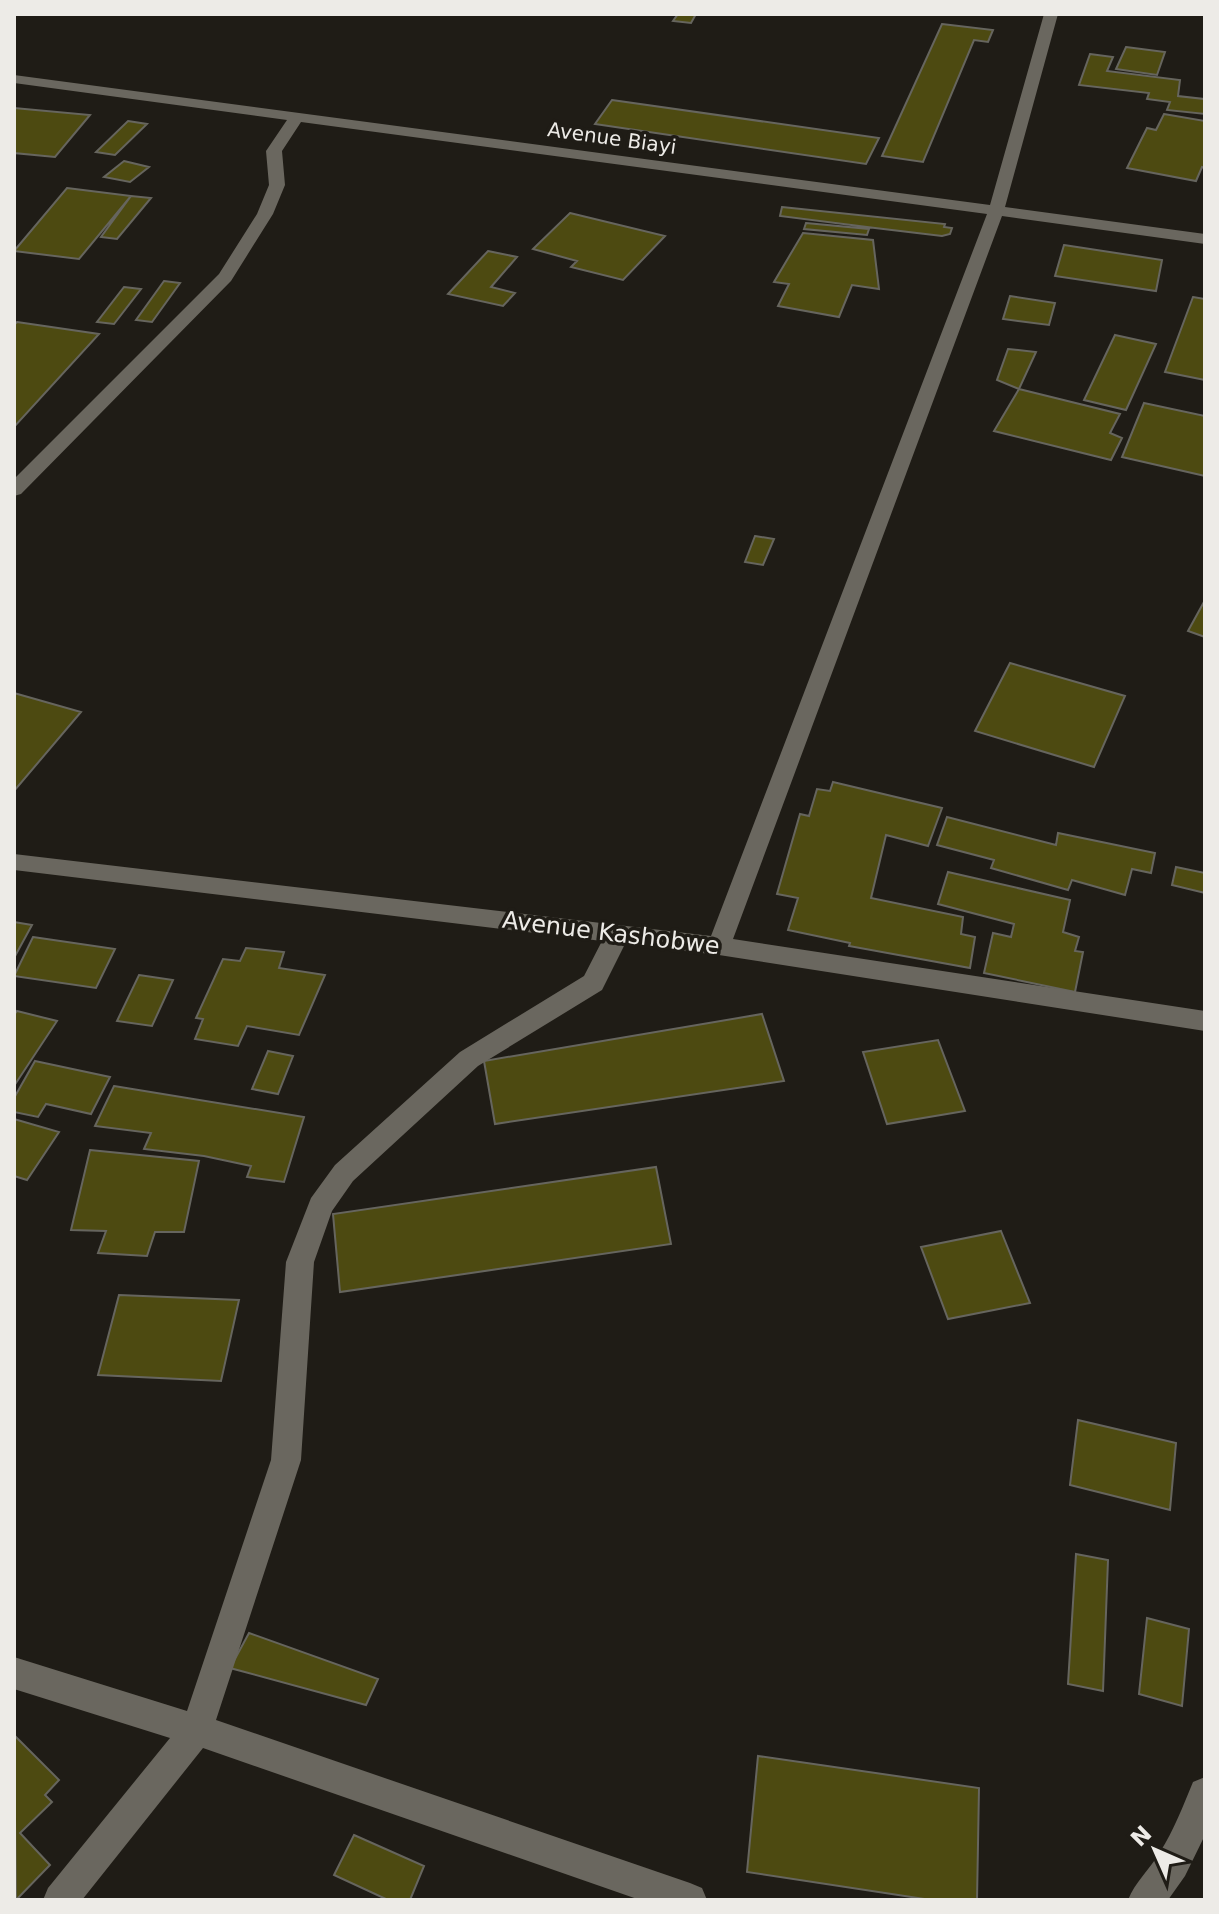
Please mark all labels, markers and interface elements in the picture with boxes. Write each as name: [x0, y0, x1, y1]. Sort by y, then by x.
street label: Avenue Biayi: [546, 117, 678, 159]
street label: Avenue Kashobwe: [501, 906, 721, 960]
north arrow: [1115, 1810, 1195, 1890]
text: N: [1126, 1821, 1157, 1852]

